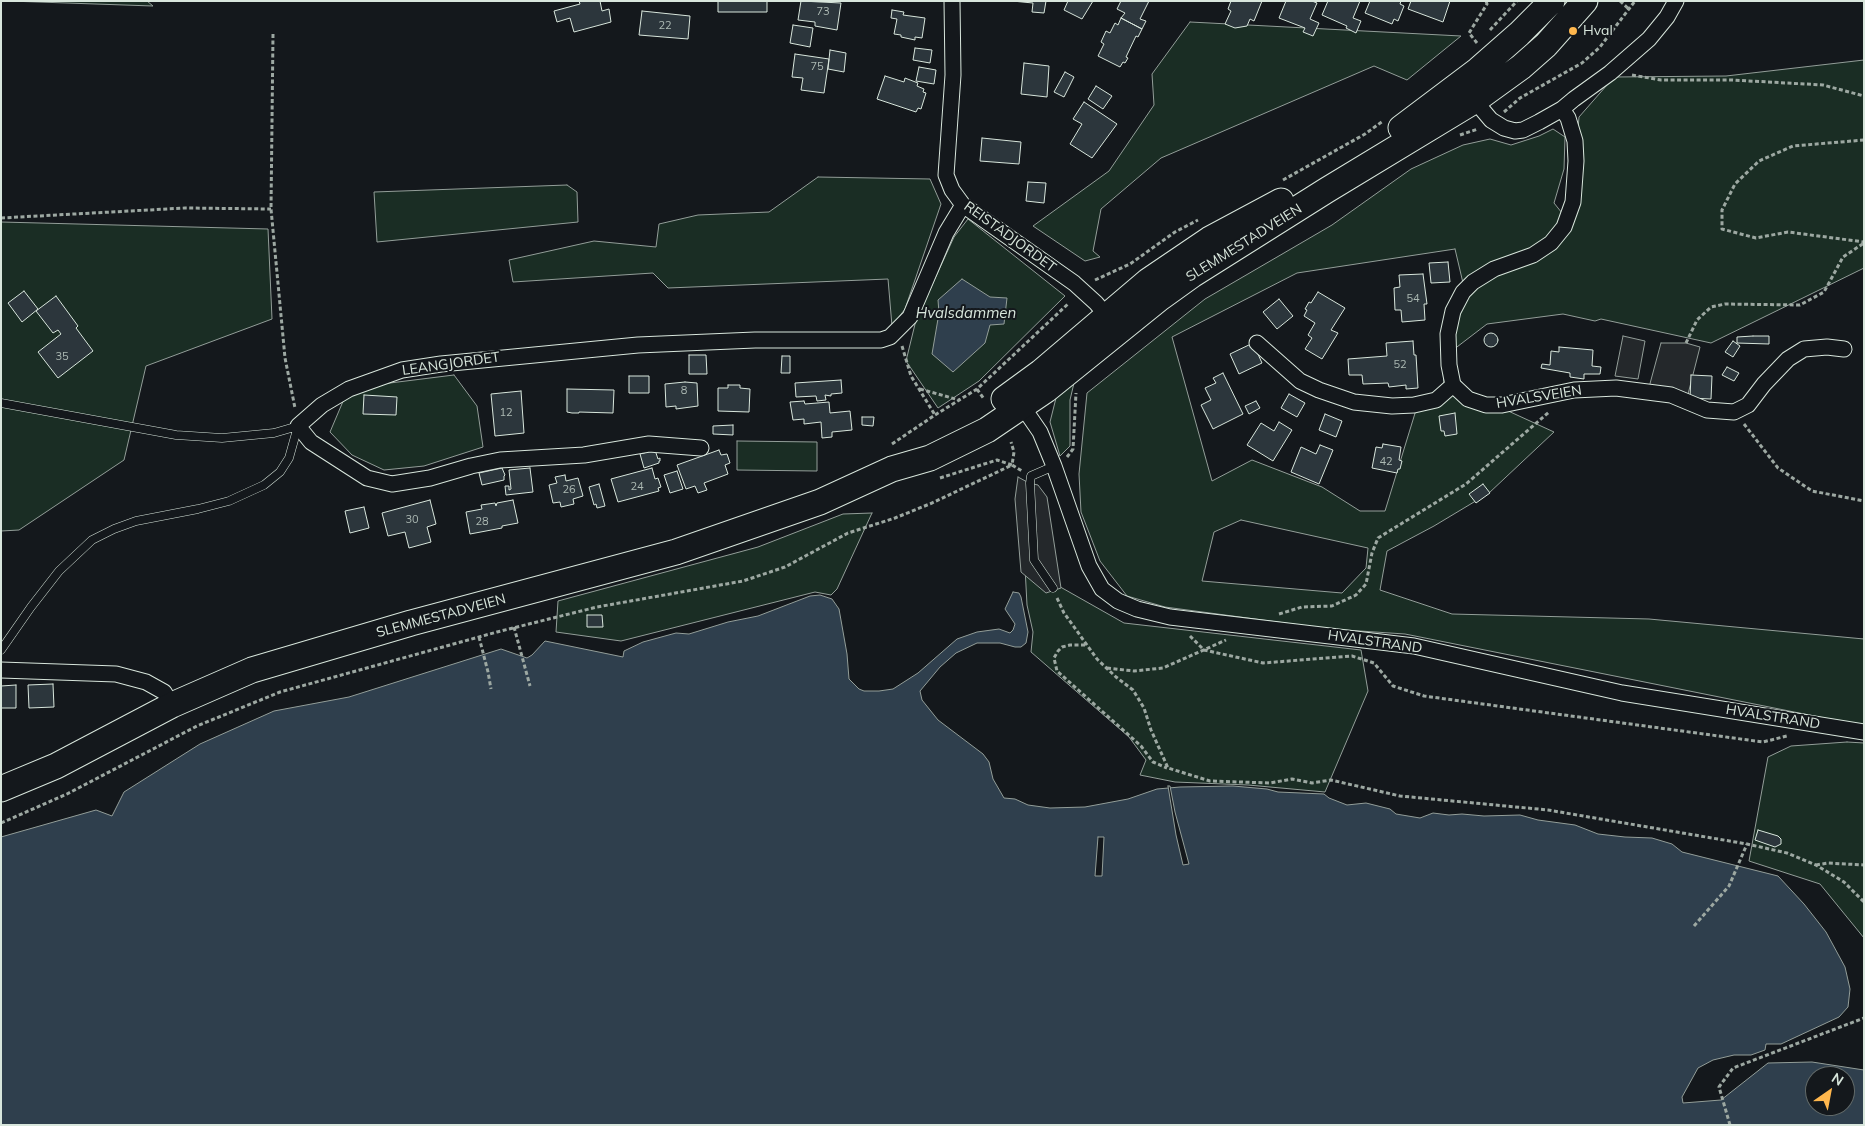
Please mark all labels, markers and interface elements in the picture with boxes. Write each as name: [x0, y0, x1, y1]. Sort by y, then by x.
house number: 73: [816, 5, 830, 19]
house number: 22: [658, 19, 672, 33]
place label: Hval: [1583, 23, 1613, 39]
marker: Hval: [1567, 25, 1579, 37]
house number: 75: [810, 60, 824, 74]
street label: REISTADJORDET: [961, 198, 1059, 276]
street label: SLEMMESTADVEIEN: [1183, 201, 1305, 285]
house number: 54: [1406, 292, 1420, 306]
water label: Hvalsdammen: [916, 304, 1016, 322]
street label: LEANGJORDET: [401, 349, 501, 379]
house number: 35: [55, 350, 69, 364]
house number: 52: [1393, 358, 1407, 372]
street label: HVALSVEIEN: [1495, 382, 1583, 412]
house number: 8: [681, 384, 687, 398]
house number: 12: [499, 406, 513, 420]
house number: 42: [1379, 455, 1393, 469]
house number: 24: [630, 480, 644, 494]
house number: 26: [562, 483, 576, 497]
house number: 30: [405, 513, 419, 527]
house number: 28: [475, 515, 489, 529]
street label: SLEMMESTADVEIEN: [374, 591, 508, 641]
street label: HVALSTRAND: [1327, 627, 1423, 657]
street label: HVALSTRAND: [1725, 701, 1821, 733]
north arrow: [1805, 1066, 1855, 1116]
text: N: [1828, 1069, 1847, 1090]

